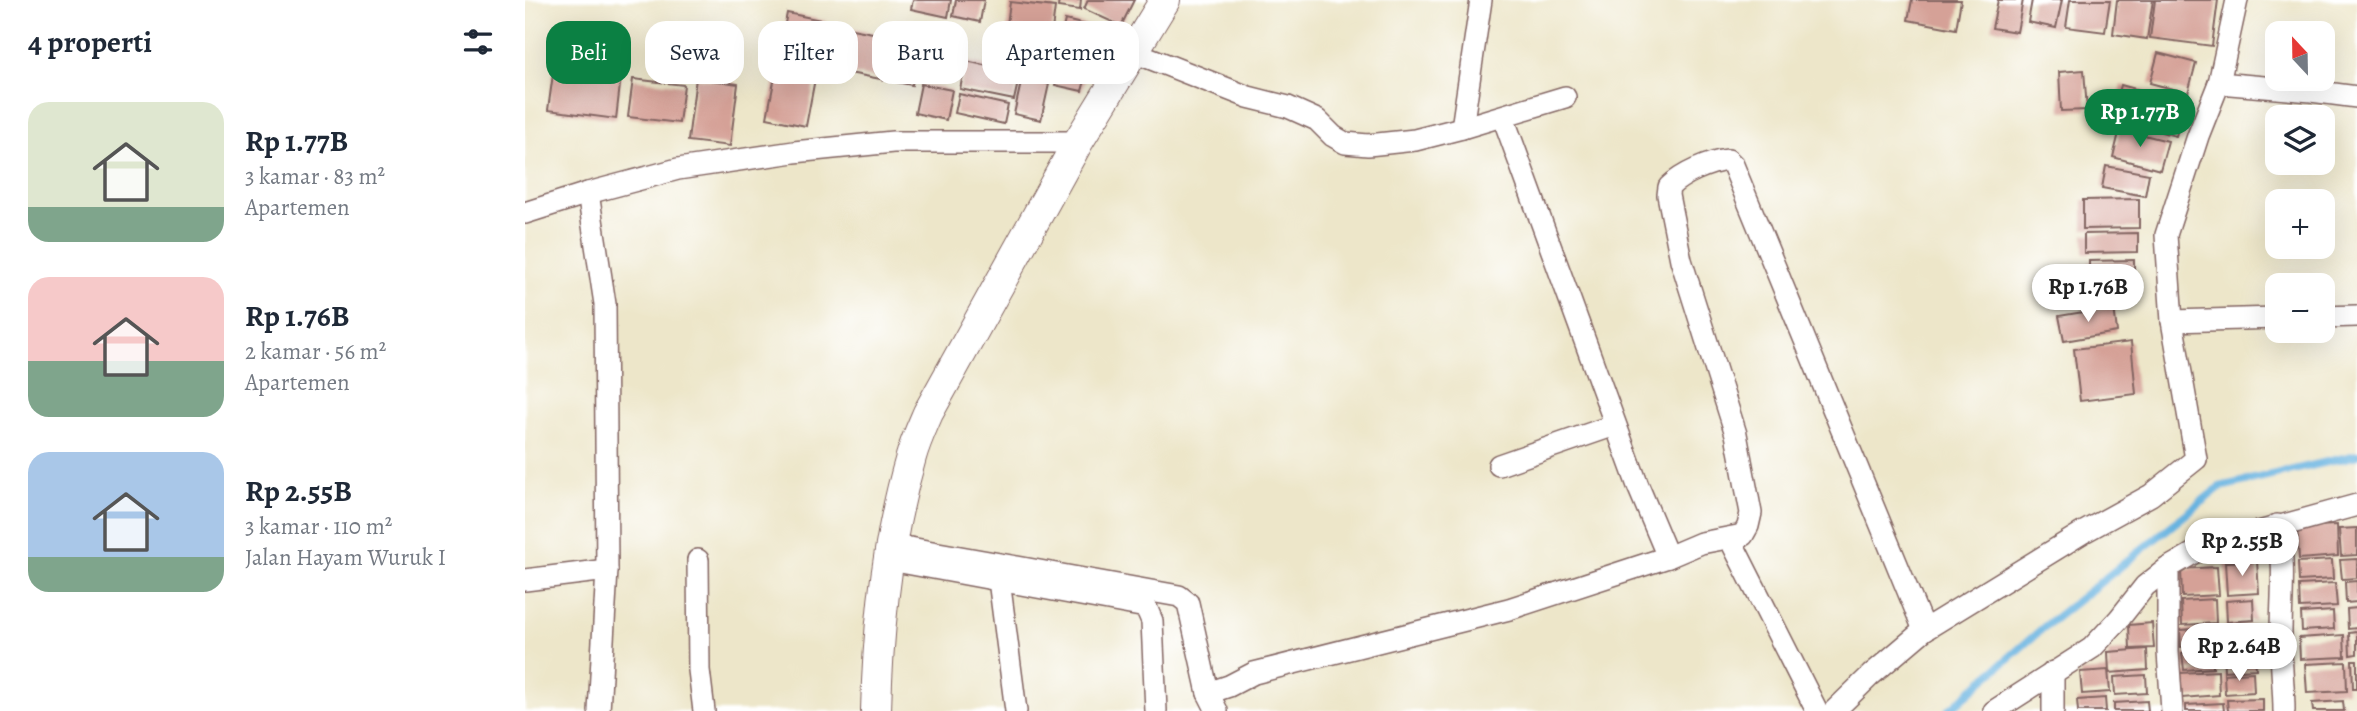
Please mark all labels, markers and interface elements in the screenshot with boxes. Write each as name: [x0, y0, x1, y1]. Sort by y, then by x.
chip: Beli: [546, 21, 631, 84]
chip: Sewa: [645, 21, 744, 84]
chip: Filter: [758, 21, 858, 84]
chip: Baru: [872, 21, 968, 84]
chip: Apartemen: [982, 21, 1139, 84]
north arrow: [2265, 21, 2335, 91]
map controls: [2265, 21, 2335, 343]
text: 4 properti: [28, 22, 152, 62]
icon: filters: [459, 23, 497, 61]
pin: Rp 1.77B: [2068, 90, 2212, 149]
text: Rp 1.77B: [2100, 96, 2180, 127]
button: layers: [2265, 105, 2335, 175]
text: Rp 1.77B: [245, 121, 348, 161]
icon: home: [84, 130, 168, 214]
text: 3 kamar · 83 m²: [245, 161, 385, 192]
button: +: [2265, 189, 2335, 259]
text: Apartemen: [245, 192, 350, 223]
pin: Rp 1.76B: [2016, 264, 2160, 324]
text: Rp 1.76B: [2048, 271, 2128, 302]
button: −: [2265, 273, 2335, 343]
text: Rp 1.76B: [245, 296, 350, 336]
icon: home: [84, 305, 168, 389]
text: 2 kamar · 56 m²: [245, 336, 386, 367]
text: Apartemen: [245, 367, 350, 398]
text: Rp 2.55B: [245, 471, 352, 511]
icon: home: [84, 480, 168, 564]
text: 3 kamar · 110 m²: [245, 511, 392, 542]
pin: Rp 2.55B: [2170, 518, 2314, 578]
text: Rp 2.55B: [2201, 525, 2283, 556]
text: Jalan Hayam Wuruk I: [245, 542, 446, 573]
pin: Rp 2.64B: [2167, 624, 2311, 683]
text: Rp 2.64B: [2197, 630, 2281, 661]

